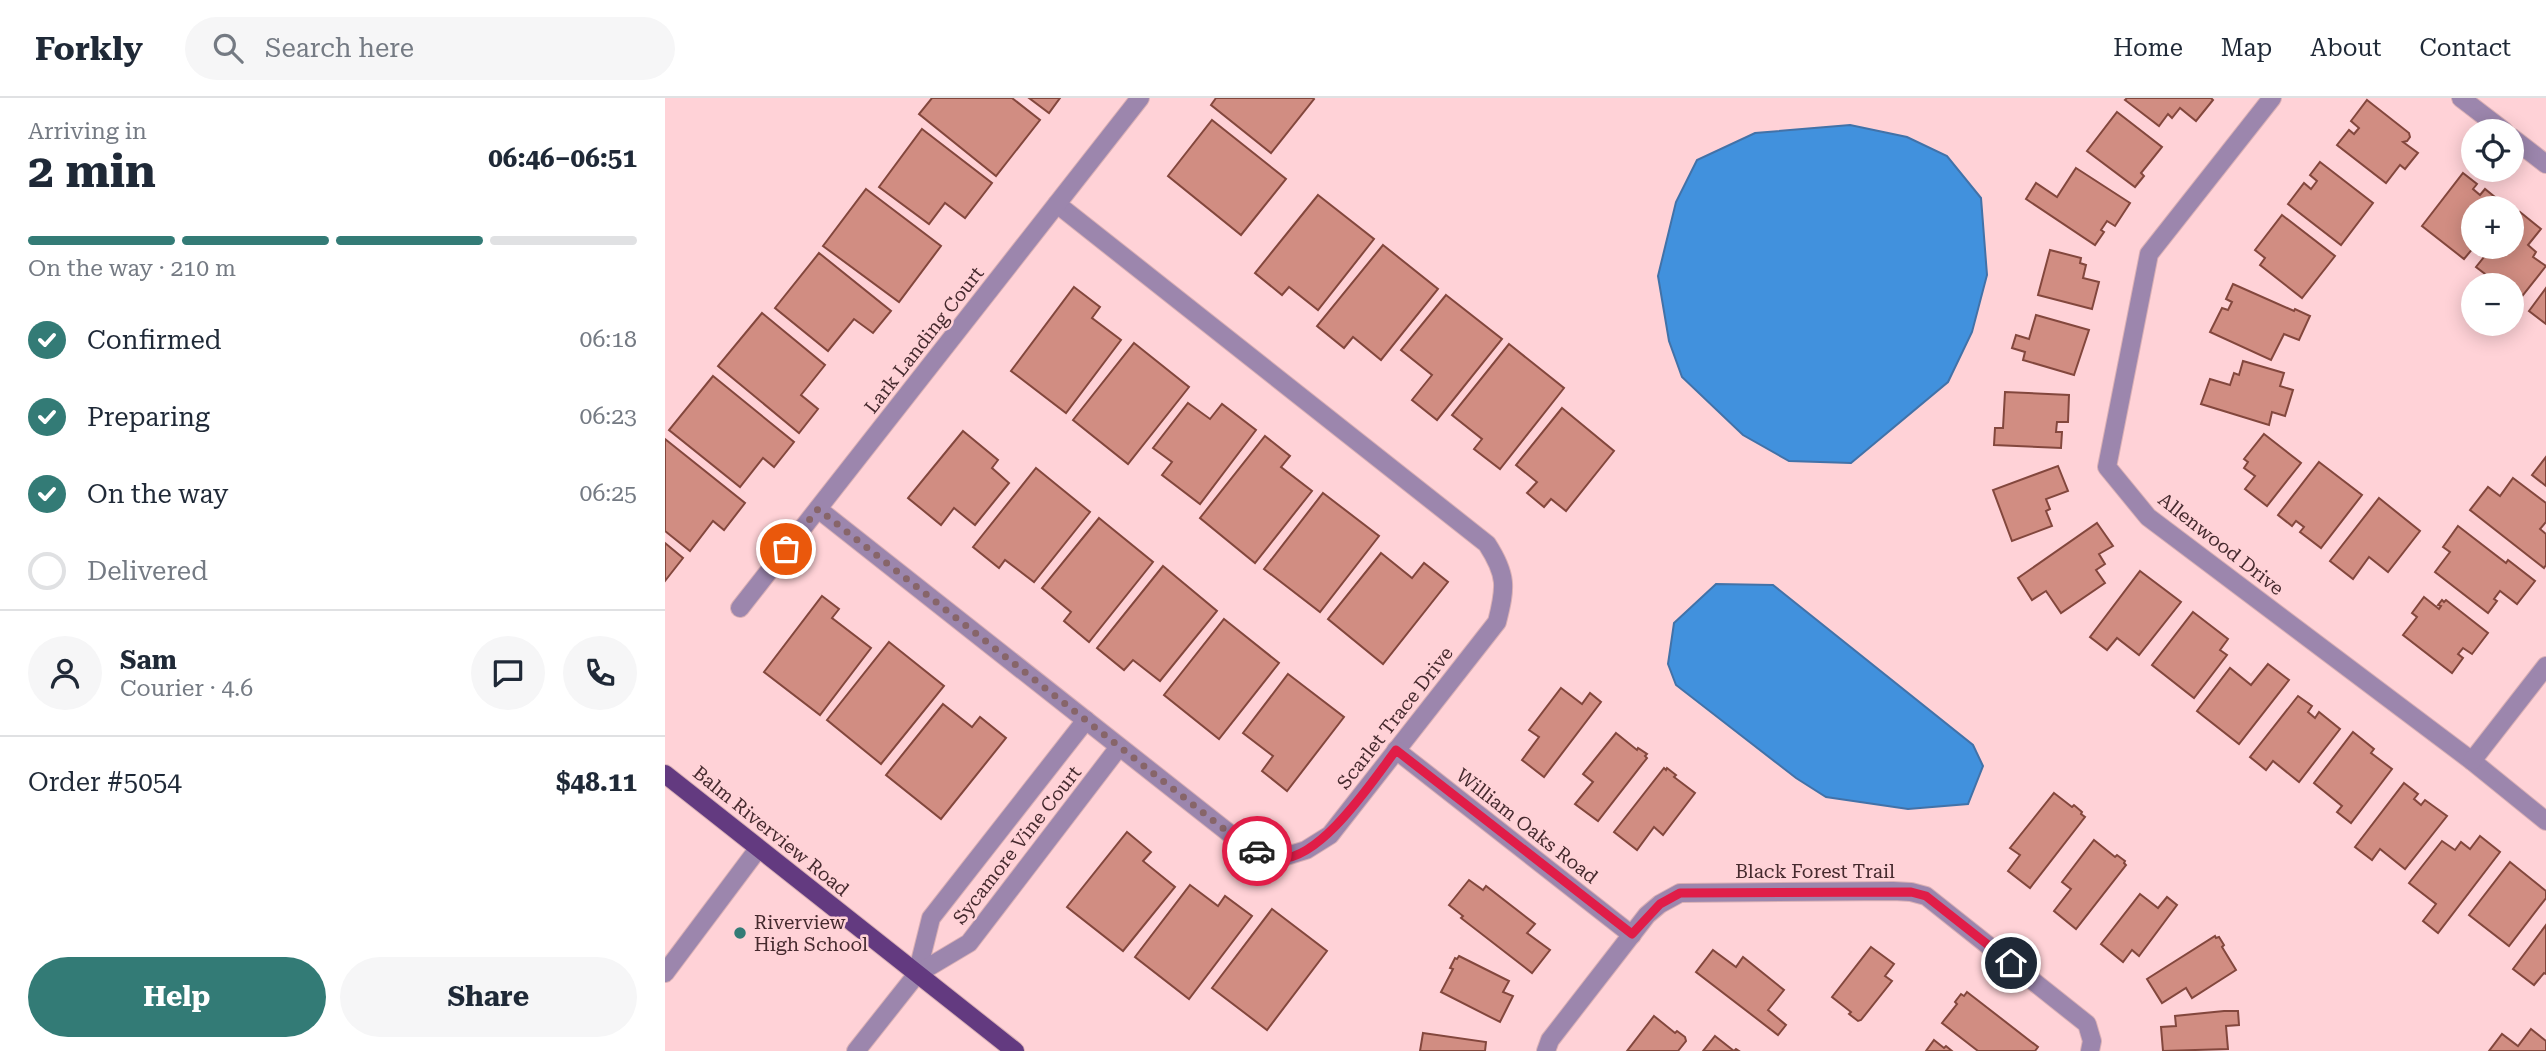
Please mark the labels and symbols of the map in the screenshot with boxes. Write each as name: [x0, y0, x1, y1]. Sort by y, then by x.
street label: Lark Landing Court: [860, 262, 988, 418]
street label: Allenwood Drive: [2154, 488, 2288, 600]
pin: [756, 519, 816, 579]
street label: Scarlet Trace Drive: [1332, 642, 1458, 794]
street label: Balm Riverview Road: [688, 761, 854, 901]
street label: Sycamore Vine Court: [948, 761, 1086, 929]
street label: William Oaks Road: [1452, 764, 1602, 888]
courier: [1222, 816, 1292, 886]
street label: Black Forest Trail: [1735, 860, 1895, 883]
place label: Riverview High School: [754, 911, 868, 956]
marker: Riverview High School: [732, 925, 748, 941]
pin: [1981, 933, 2041, 993]

